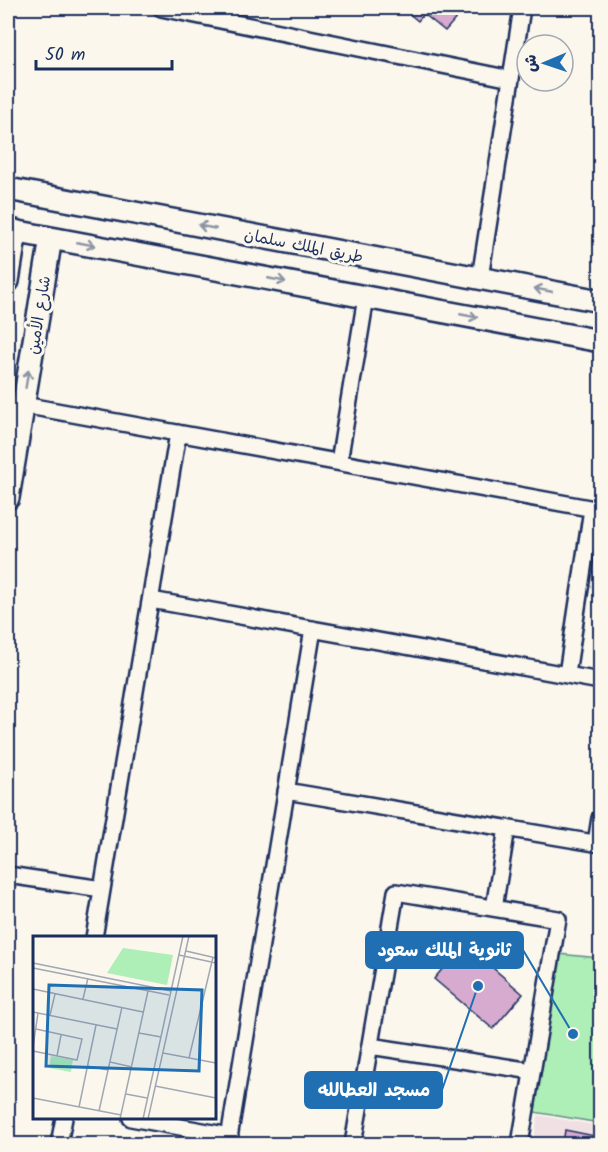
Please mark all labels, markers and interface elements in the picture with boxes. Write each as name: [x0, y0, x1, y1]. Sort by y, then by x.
scale bar: [36, 33, 172, 71]
north arrow: [515, 33, 575, 93]
text: 50 m: [45, 41, 85, 70]
text: ش: [519, 54, 544, 73]
one-way arrow: [198, 221, 217, 232]
street label: طريق الملك سلمان: [242, 223, 365, 270]
one-way arrow: [75, 239, 95, 250]
street label: شارع الأمين: [21, 274, 58, 356]
one-way arrow: [267, 275, 287, 286]
one-way arrow: [534, 284, 553, 295]
one-way arrow: [459, 311, 478, 322]
one-way arrow: [22, 369, 33, 389]
callout: ثانوية الملك سعود: [366, 932, 523, 968]
inset map: [33, 936, 216, 1119]
text: ثانوية الملك سعود: [377, 937, 512, 966]
callout: مسجد العطالله: [305, 1072, 442, 1108]
text: مسجد العطالله: [318, 1077, 430, 1106]

